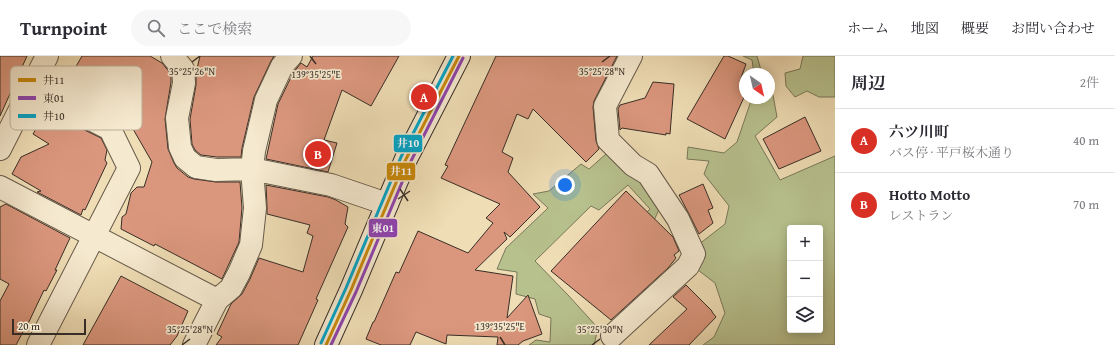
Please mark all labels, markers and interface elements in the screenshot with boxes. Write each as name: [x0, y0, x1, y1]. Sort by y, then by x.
search box: [131, 10, 411, 46]
text: Turnpoint: [20, 14, 107, 42]
icon: search: [145, 17, 167, 39]
text: ここで検索: [177, 18, 252, 39]
text: ホーム: [847, 18, 889, 38]
text: 地図: [911, 18, 939, 38]
text: 概要: [961, 18, 989, 38]
text: お問い合わせ: [1011, 18, 1095, 38]
text: 35°25'26"N: [169, 64, 215, 79]
text: 35°25'28"N: [579, 64, 625, 79]
legend: [10, 66, 142, 130]
text: 139°35'25"E: [291, 67, 341, 82]
north arrow: [739, 68, 775, 104]
text: 周辺: [851, 70, 885, 95]
text: 井11: [43, 72, 65, 88]
text: 2件: [1080, 73, 1099, 92]
pin: A: [411, 82, 437, 112]
text: 東01: [43, 90, 65, 106]
text: 井10: [43, 108, 65, 124]
text: 六ツ川町: [889, 121, 949, 142]
text: A: [860, 131, 868, 150]
text: 40 m: [1073, 131, 1099, 150]
line badge: 井10: [393, 134, 423, 153]
text: 井10: [397, 135, 419, 151]
pin: B: [305, 139, 331, 169]
text: バス停 · 平戸桜木通り: [889, 143, 1014, 162]
line badge: 井11: [386, 162, 416, 181]
text: 井11: [390, 163, 412, 179]
your location: [555, 175, 575, 195]
text: Hotto Motto: [889, 184, 970, 205]
text: B: [860, 195, 868, 214]
text: 70 m: [1073, 195, 1099, 214]
text: レストラン: [889, 206, 954, 225]
line badge: 東01: [368, 218, 398, 238]
text: 東01: [372, 220, 394, 236]
map controls: [787, 225, 823, 333]
button: +: [787, 225, 823, 261]
button: −: [787, 261, 823, 297]
button: layers: [787, 297, 823, 333]
scale bar: [12, 317, 86, 336]
text: 20 m: [18, 318, 40, 334]
text: 139°35'25"E: [475, 319, 525, 334]
text: 35°25'28"N: [167, 322, 213, 337]
text: 35°25'30"N: [577, 322, 623, 337]

